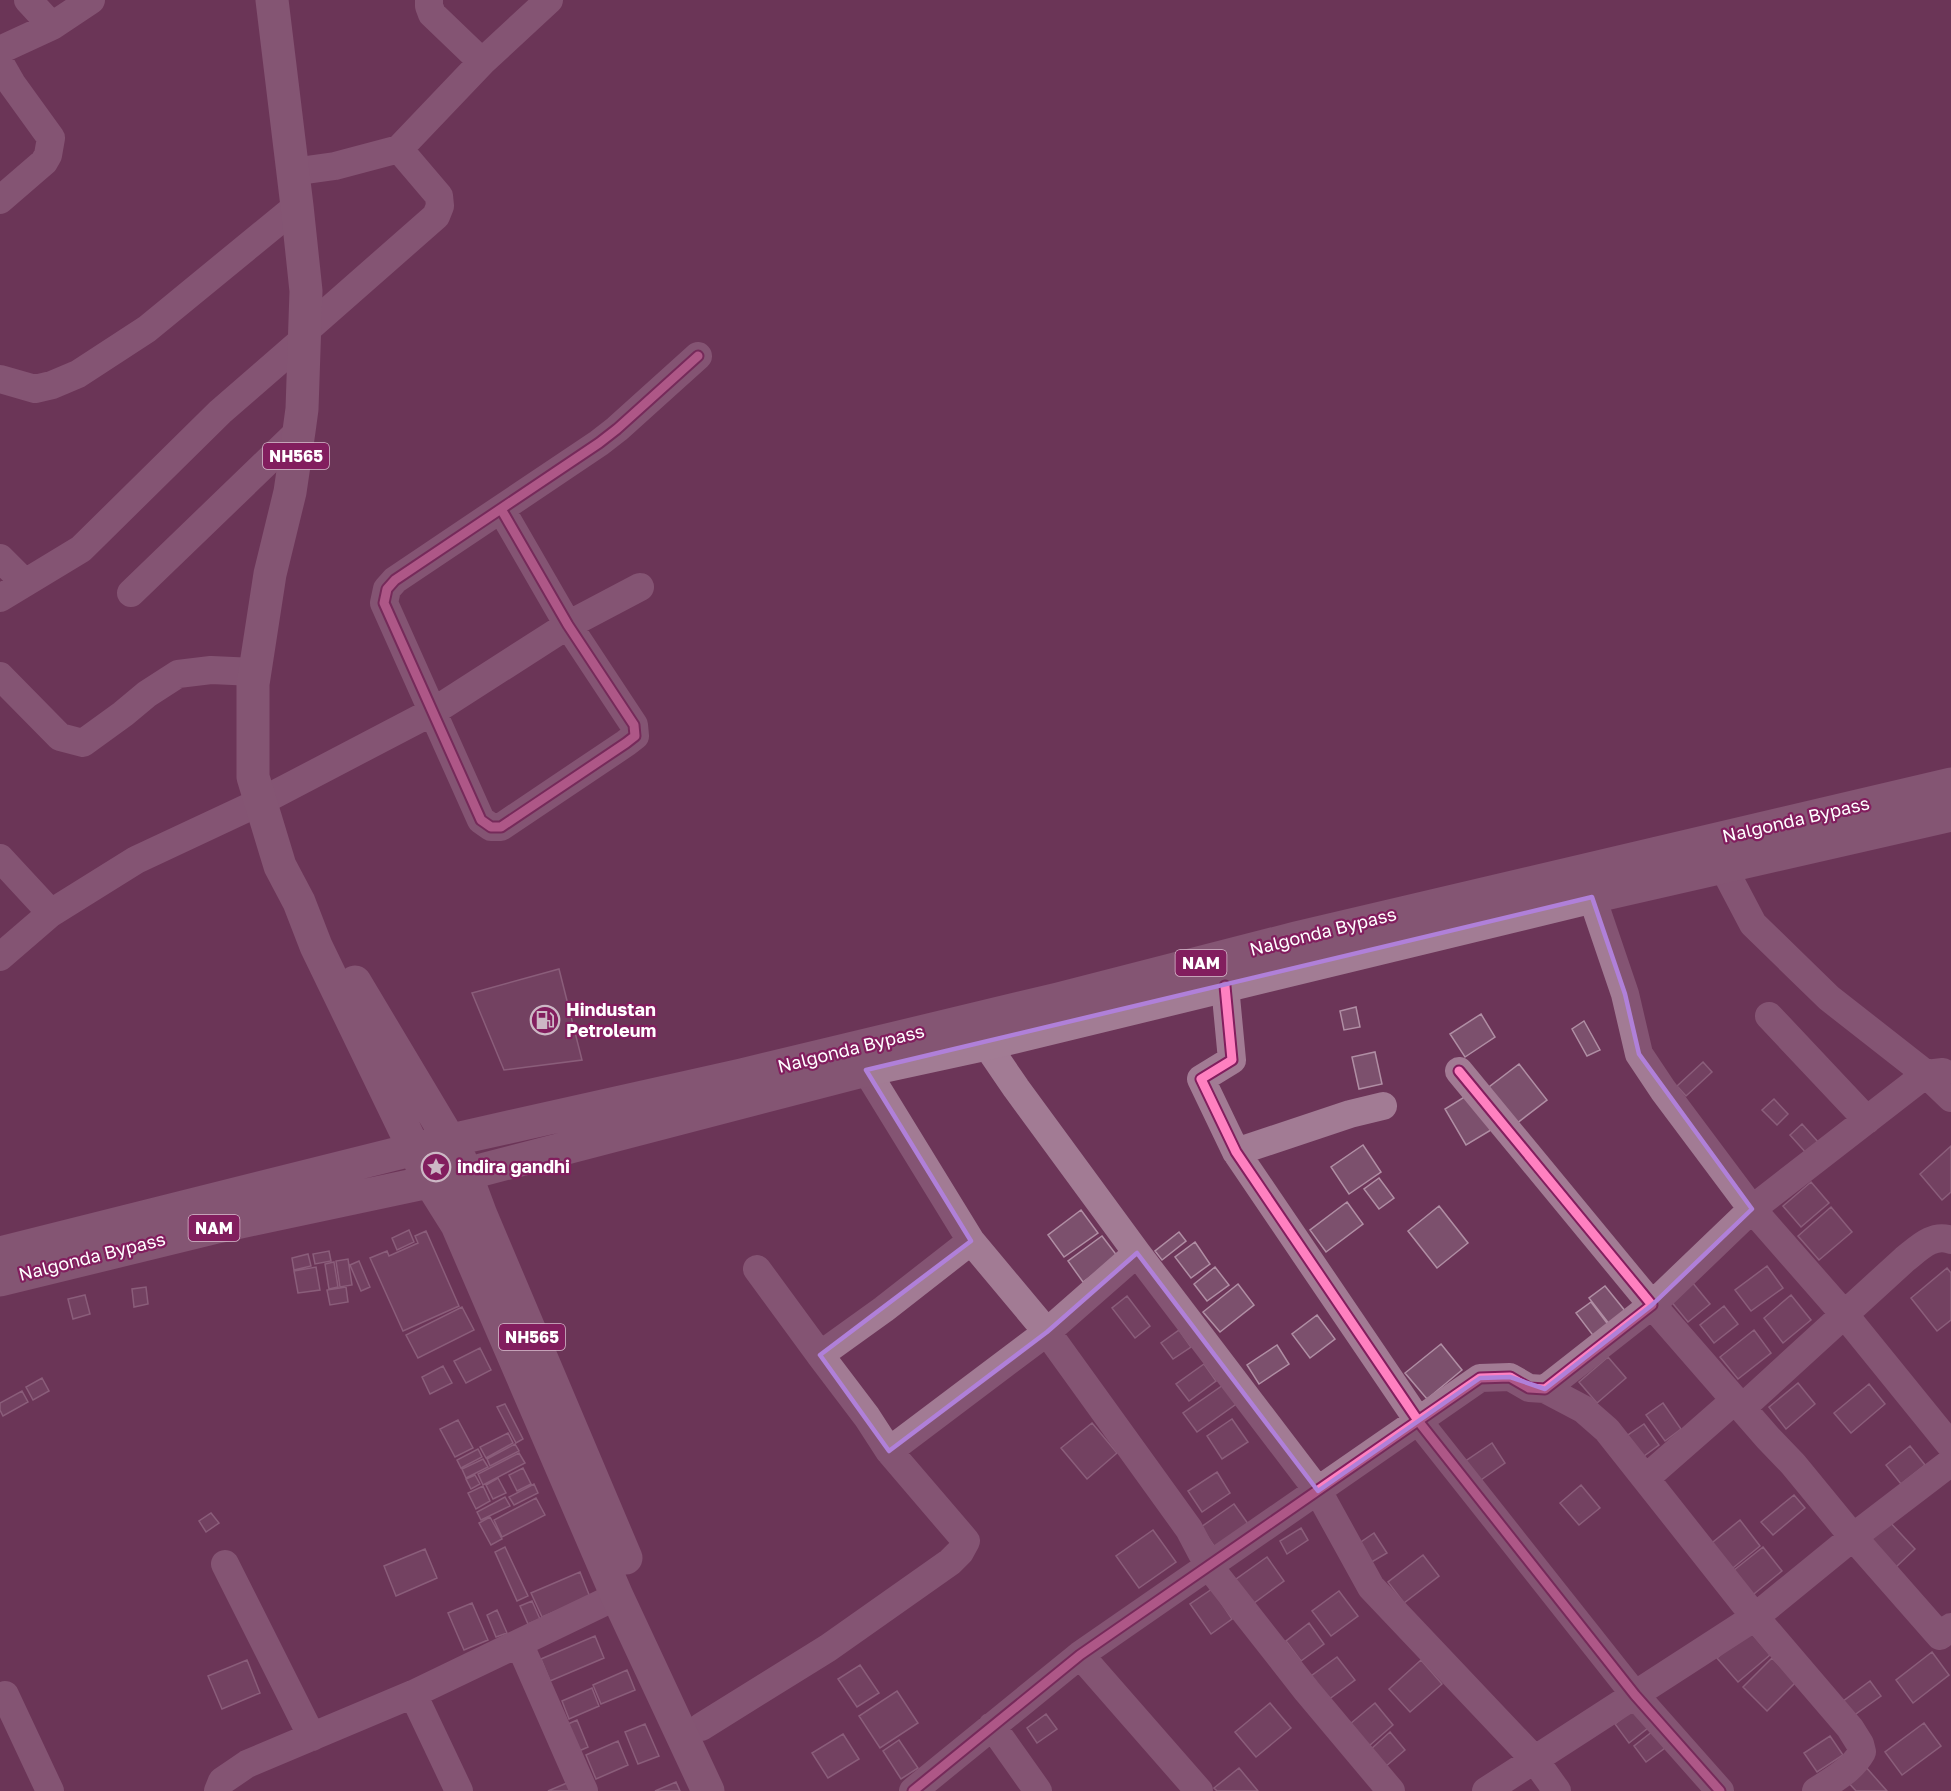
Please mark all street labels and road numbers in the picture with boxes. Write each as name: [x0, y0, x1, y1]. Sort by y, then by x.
road number: NH565: [263, 443, 329, 469]
street label: Nalgonda Bypass: [1720, 791, 1872, 847]
street label: Nalgonda Bypass: [1247, 902, 1398, 960]
road number: NAM: [1176, 950, 1226, 976]
street label: Nalgonda Bypass: [775, 1019, 926, 1077]
road number: NAM: [188, 1215, 240, 1241]
street label: Nalgonda Bypass: [16, 1227, 167, 1285]
road number: NH565: [499, 1324, 565, 1350]

